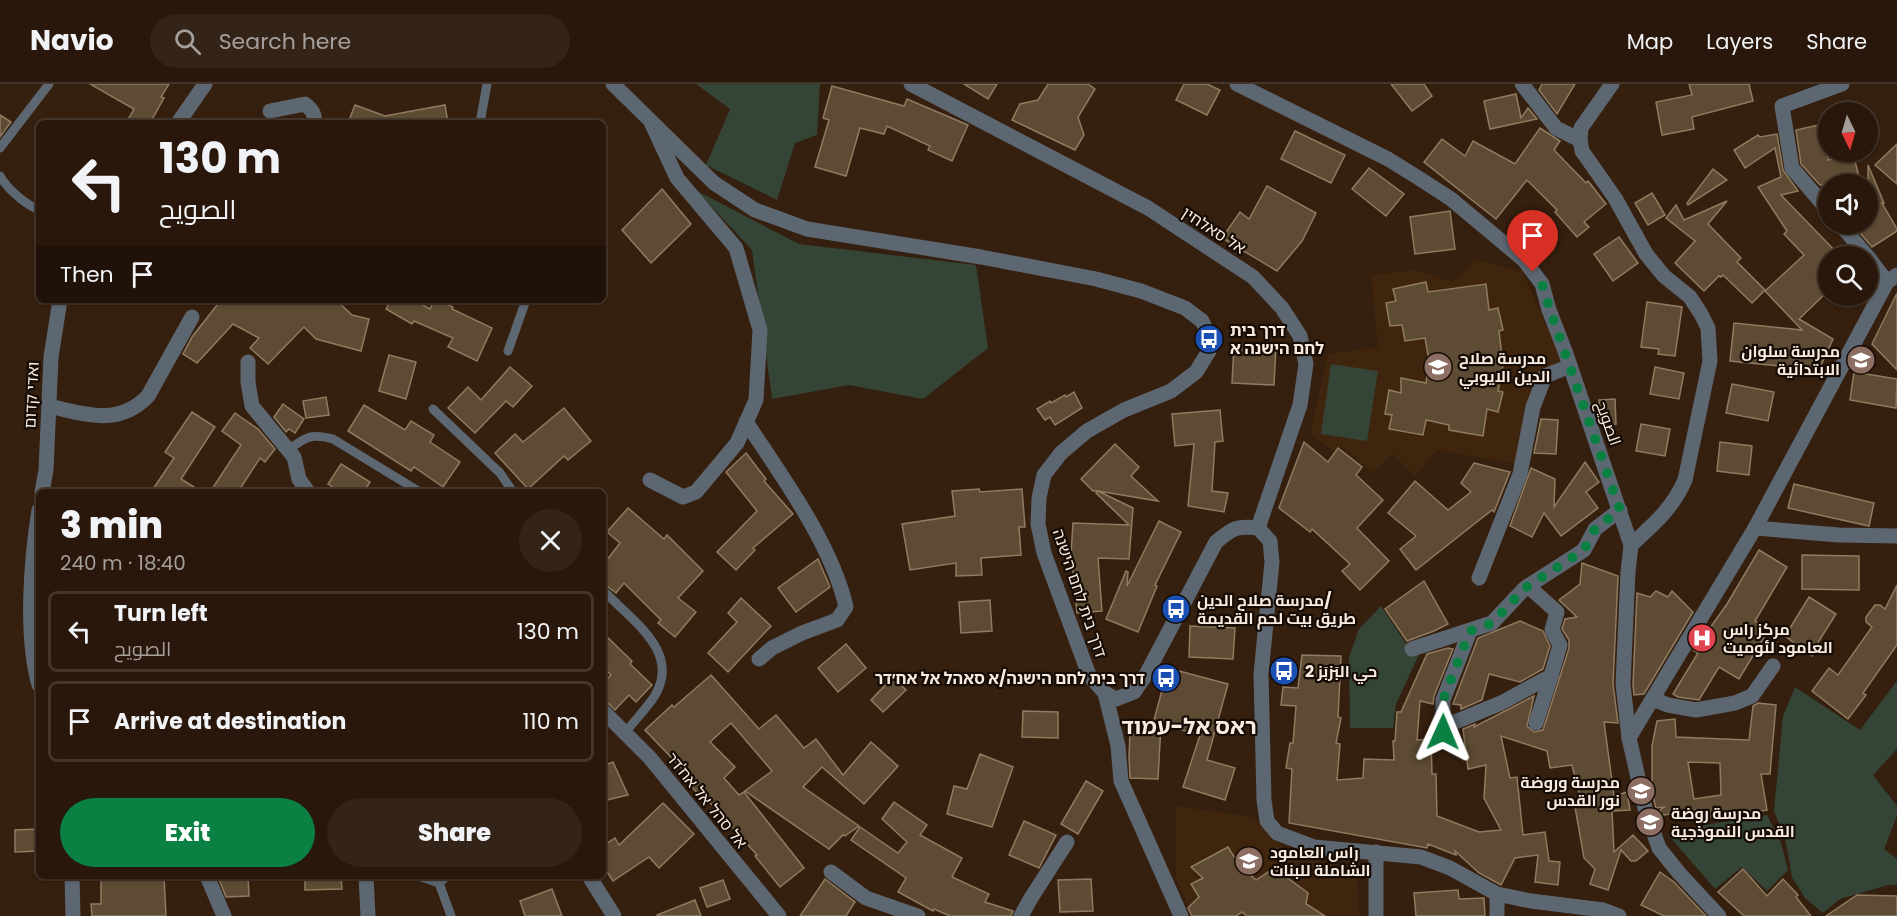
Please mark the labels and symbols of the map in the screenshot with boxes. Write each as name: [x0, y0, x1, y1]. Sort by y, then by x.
north arrow: [1818, 102, 1878, 162]
street label: אל סאלחין: [1177, 201, 1250, 260]
pin: [1507, 210, 1558, 272]
place label: דרך בית לחם הישנה א: [1230, 319, 1324, 360]
bus stop icon: דרך בית לחם הישנה א: [1193, 323, 1225, 355]
place label: مدرسة سلوان الابتدائية: [1741, 340, 1840, 381]
school or university icon: مدرسة سلوان الابتدائية: [1845, 344, 1877, 376]
place label: مدرسة صلاح الدين الايوبي: [1459, 347, 1551, 389]
school or university icon: مدرسة صلاح الدين الايوبي: [1422, 351, 1454, 383]
street label: ואדי קדום: [18, 361, 45, 429]
street label: الصويح: [1590, 398, 1627, 449]
street label: דרך בית לחם הישנה: [1047, 526, 1112, 661]
place label: مدرسة صلاح الدين/ طريق بيت لحم القديمة: [1197, 589, 1356, 630]
bus stop icon: مدرسة صلاح الدين/ طريق بيت لحم القديمة: [1160, 593, 1192, 625]
place label: مركز راس العامود لئوميت: [1723, 618, 1833, 659]
hospital icon: مركز راس العامود لئوميت: [1686, 622, 1718, 654]
bus stop icon: حي البَزبَز 2: [1268, 655, 1300, 687]
place label: حي البَزبَز 2: [1305, 660, 1377, 684]
bus stop icon: דרך בית לחם הישנה/א סאהל אל אח׳דר: [1150, 662, 1182, 694]
place label: דרך בית לחם הישנה/א סאהל אל אח׳דר: [875, 667, 1145, 690]
position arrow: [1411, 700, 1475, 764]
district label: ראס אל-עמוד: [1121, 711, 1257, 742]
street label: אל סהל אל אח'דר: [661, 747, 753, 853]
place label: مدرسة وروضة نور القدس: [1520, 771, 1620, 812]
school or university icon: مدرسة وروضة نور القدس: [1625, 775, 1657, 807]
place label: مدرسة روضة القدس النموذجية: [1671, 802, 1795, 843]
school or university icon: مدرسة روضة القدس النموذجية: [1634, 806, 1666, 838]
place label: راس العامود الشاملة للبنات: [1270, 841, 1371, 882]
school or university icon: راس العامود الشاملة للبنات: [1233, 845, 1265, 877]

